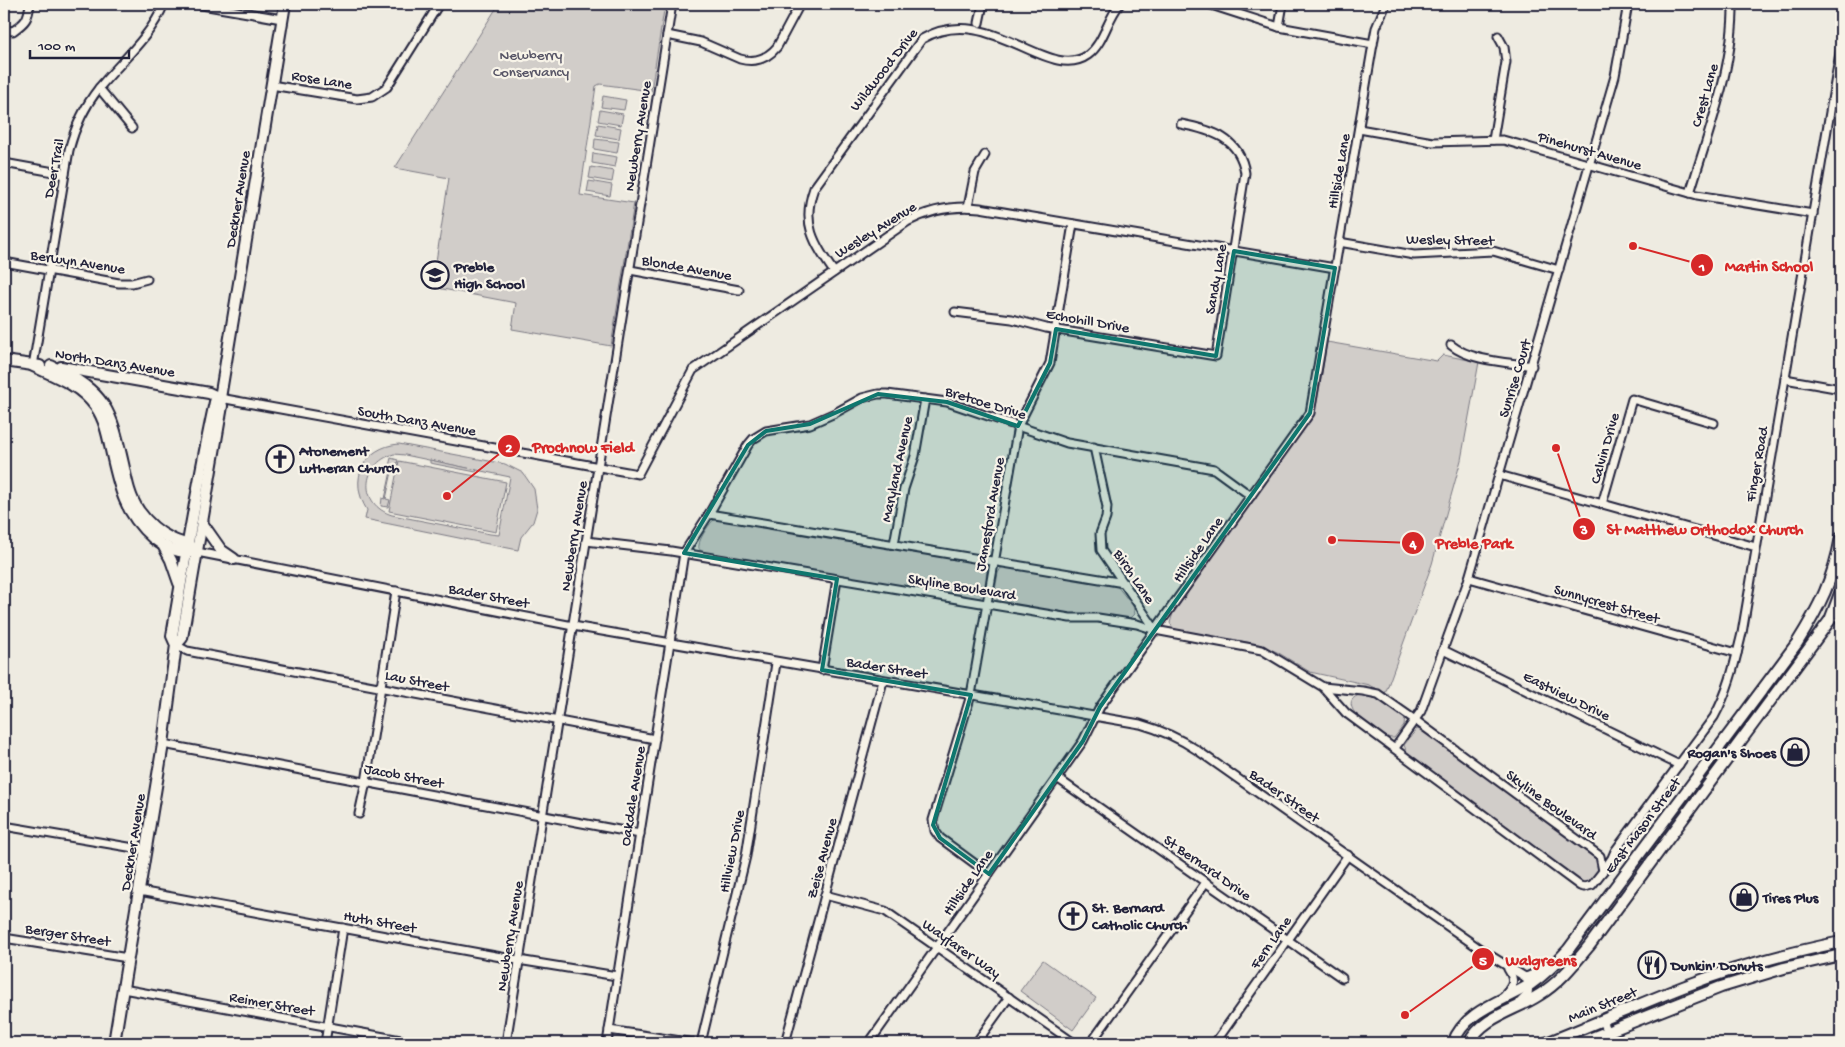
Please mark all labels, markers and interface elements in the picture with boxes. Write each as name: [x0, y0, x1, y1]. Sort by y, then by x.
street label: Wildwood Drive: [847, 25, 923, 115]
scale bar: [30, 28, 129, 60]
text: 100 m: [37, 38, 76, 56]
park label: Newberry Conservancy: [493, 47, 570, 82]
street label: Crest Lane: [1688, 62, 1724, 129]
street label: Rose Lane: [290, 67, 354, 95]
street label: Newberry Avenue: [621, 80, 657, 193]
street label: Pinehurst Avenue: [1535, 128, 1644, 175]
street label: Hillside Lane: [1325, 132, 1355, 210]
street label: Deer Trail: [40, 137, 70, 201]
street label: Deckner Avenue: [222, 149, 256, 250]
street label: Wesley Avenue: [832, 198, 921, 263]
street label: Wesley Street: [1406, 231, 1496, 251]
street label: Sandy Lane: [1202, 243, 1232, 316]
street label: Berwyn Avenue: [28, 246, 127, 279]
callout: Martin School: [1690, 250, 1823, 281]
street label: Blonde Avenue: [639, 252, 733, 286]
place label: Preble High School: [453, 259, 526, 294]
text: 1: [1698, 259, 1705, 277]
text: Martin School: [1725, 259, 1814, 278]
school or university icon: Preble High School: [420, 260, 450, 290]
street label: Echohill Drive: [1045, 306, 1131, 338]
street label: Sunrise Court: [1495, 335, 1537, 420]
street label: North Danz Avenue: [53, 346, 176, 382]
street label: Bretcoe Drive: [942, 383, 1028, 425]
street label: South Danz Avenue: [356, 403, 478, 441]
street label: Calvin Drive: [1587, 411, 1625, 486]
street label: Maryland Avenue: [878, 415, 918, 524]
street label: Finger Road: [1742, 424, 1774, 504]
callout: Prochnow Field: [497, 431, 644, 462]
text: 2: [505, 440, 513, 458]
text: Prochnow Field: [531, 440, 635, 459]
place label: Atonement Lutheran Church: [298, 443, 399, 478]
church icon: Atonement Lutheran Church: [265, 444, 295, 474]
street label: Jamesford Avenue: [972, 456, 1010, 573]
street label: Newberry Avenue: [557, 480, 593, 593]
callout: St Matthew Orthodox Church: [1571, 513, 1813, 544]
street label: Hillside Lane: [1169, 514, 1228, 586]
text: 3: [1579, 522, 1588, 540]
text: St Matthew Orthodox Church: [1607, 522, 1804, 541]
callout: Preble Park: [1400, 527, 1522, 558]
text: 4: [1408, 536, 1417, 554]
text: Preble Park: [1434, 536, 1515, 555]
street label: Birch Lane: [1108, 546, 1158, 608]
street label: Skyline Boulevard: [907, 571, 1018, 606]
street label: Bader Street: [446, 580, 532, 614]
street label: Sunnycrest Street: [1552, 581, 1663, 629]
street label: Bader Street: [844, 654, 930, 685]
street label: Lau Street: [383, 667, 452, 697]
street label: Eastview Drive: [1520, 668, 1613, 726]
shop icon: Rogan's Shoes: [1780, 737, 1810, 767]
street label: Oakdale Avenue: [617, 745, 651, 848]
place label: Rogan's Shoes: [1686, 745, 1777, 763]
street label: Jacob Street: [362, 760, 447, 794]
street label: Bader Street: [1245, 765, 1324, 828]
street label: Skyline Boulevard: [1502, 766, 1601, 846]
street label: East Mason Street: [1602, 773, 1687, 878]
street label: Deckner Avenue: [117, 792, 151, 893]
street label: Hillview Drive: [716, 808, 750, 894]
street label: Zeise Avenue: [804, 816, 842, 901]
street label: St Bernard Drive: [1159, 832, 1254, 906]
street label: Hillside Lane: [939, 847, 998, 919]
street label: Newberry Avenue: [493, 880, 529, 993]
shop icon: Tires Plus: [1729, 882, 1759, 912]
place label: Tires Plus: [1762, 890, 1820, 908]
place label: St. Bernard Catholic Church: [1091, 900, 1187, 935]
church icon: St. Bernard Catholic Church: [1058, 901, 1088, 931]
street label: Huth Street: [342, 908, 419, 939]
street label: Fern Lane: [1246, 913, 1296, 974]
street label: Wayfarer Way: [918, 916, 1004, 984]
street label: Berger Street: [23, 920, 113, 952]
callout: Walgreens: [1470, 944, 1586, 975]
restaurant icon: Dunkin' Donuts: [1637, 950, 1667, 980]
text: 5: [1479, 953, 1487, 971]
text: Walgreens: [1505, 953, 1578, 972]
place label: Dunkin' Donuts: [1669, 958, 1764, 976]
street label: Main Street: [1566, 983, 1642, 1028]
street label: Reimer Street: [228, 989, 317, 1022]

